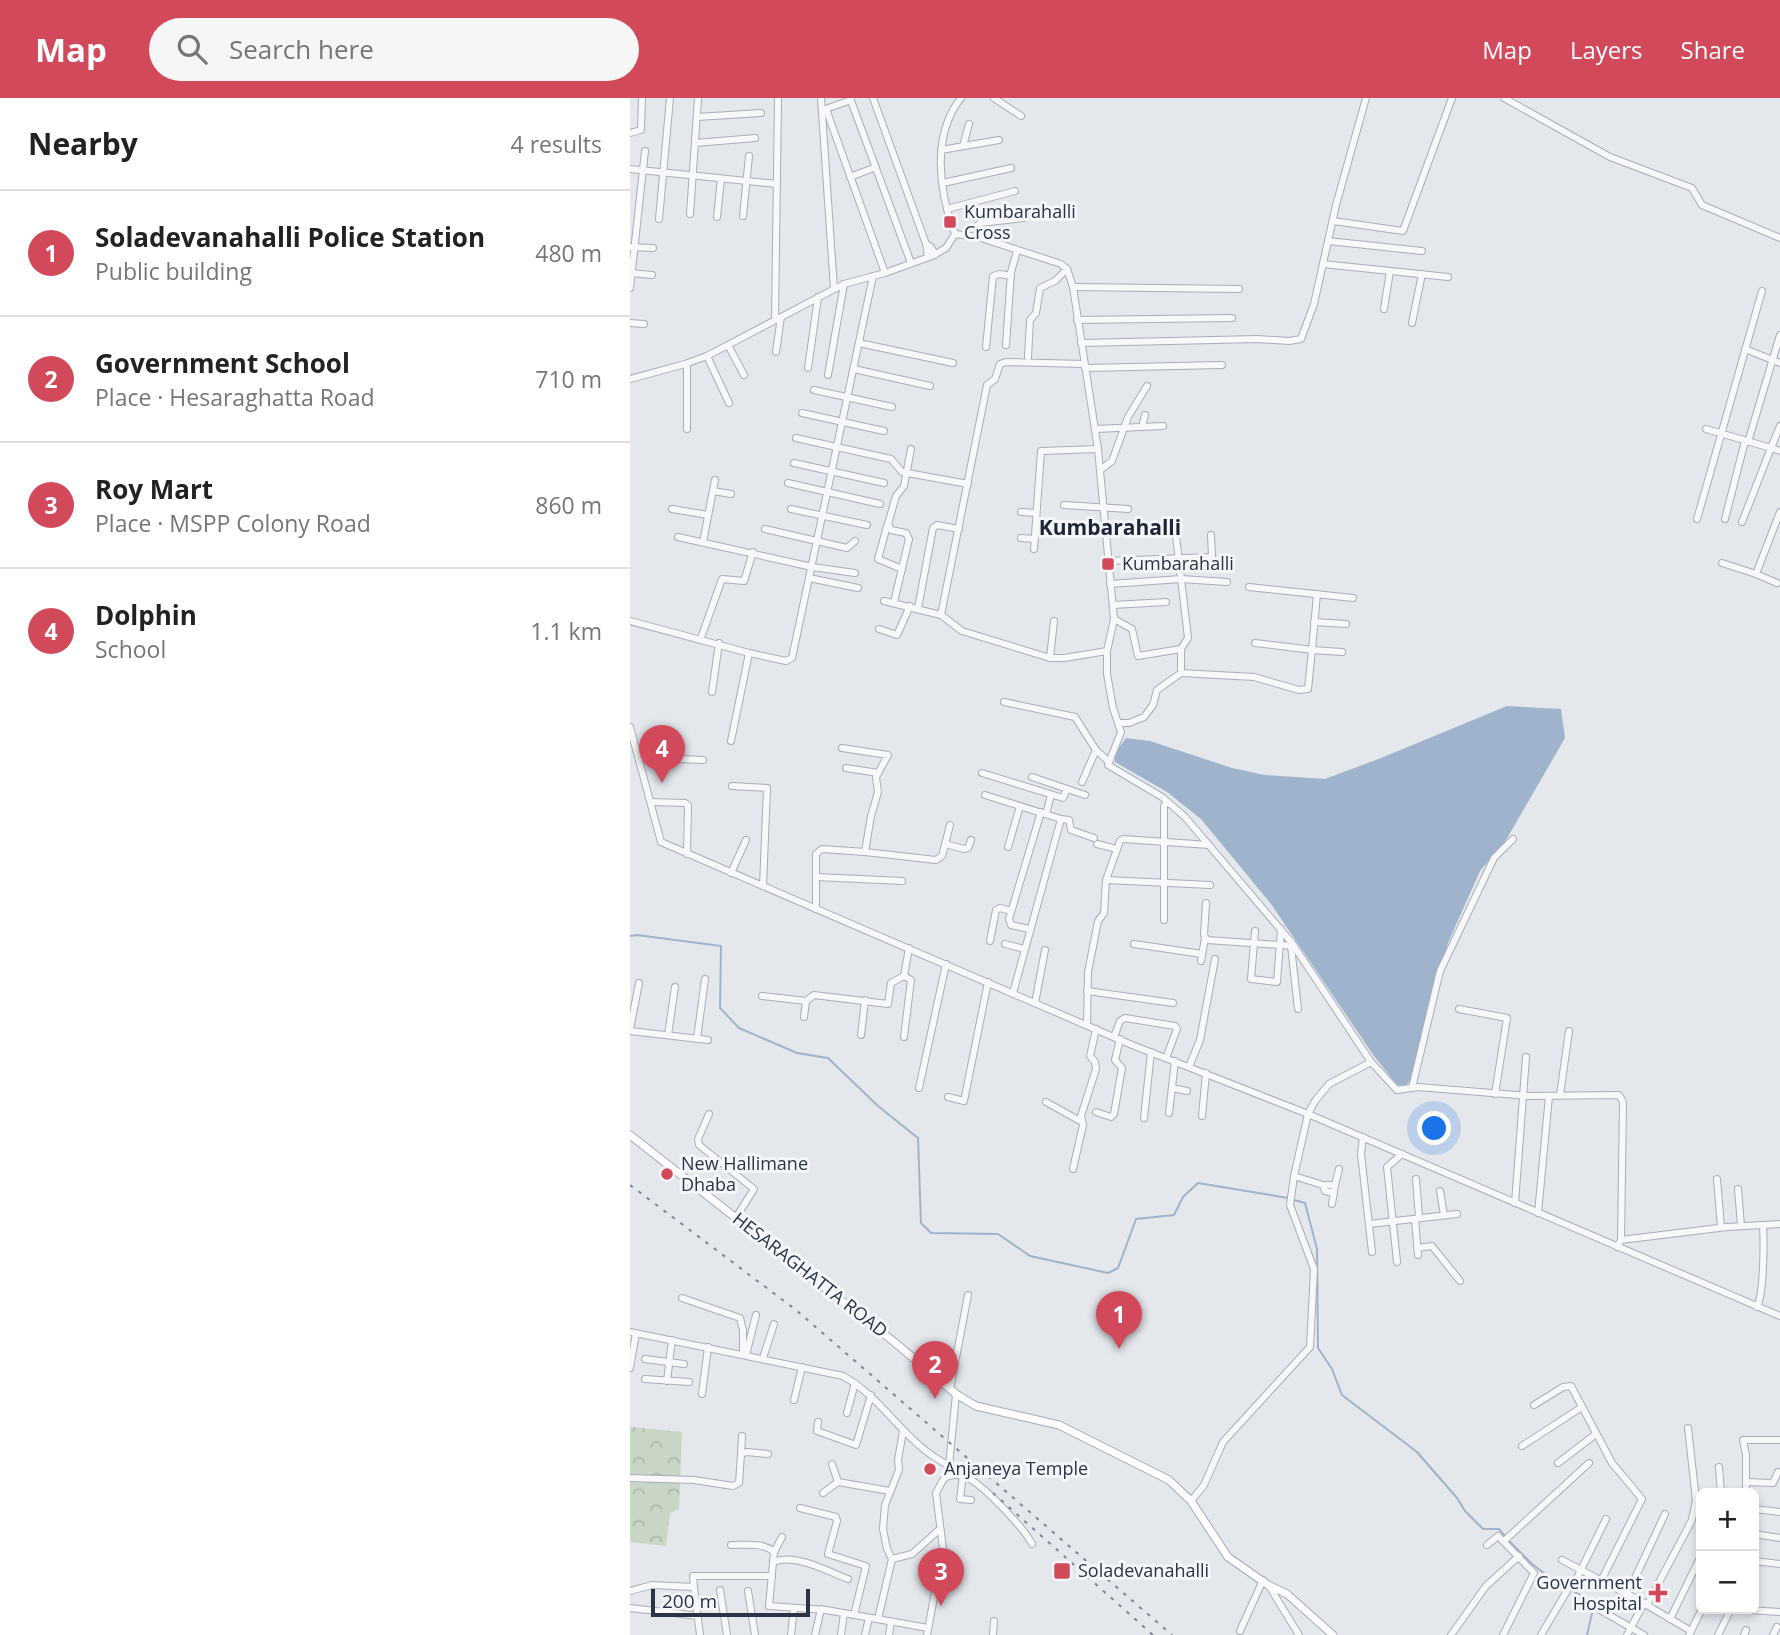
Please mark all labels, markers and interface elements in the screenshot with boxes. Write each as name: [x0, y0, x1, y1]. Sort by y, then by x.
search box: [149, 18, 639, 81]
text: Map: [35, 27, 107, 72]
icon: search: [173, 30, 211, 68]
text: Search here: [229, 31, 374, 67]
text: Map: [1482, 33, 1532, 66]
text: Layers: [1570, 33, 1643, 66]
text: Share: [1681, 33, 1745, 66]
text: Nearby: [28, 123, 138, 164]
text: 4 results: [511, 128, 602, 160]
place label: Kumbarahalli Cross: [964, 199, 1076, 244]
marker: Kumbarahalli Cross: [942, 214, 958, 230]
text: Soladevanahalli Police Station: [95, 219, 485, 255]
text: 1: [44, 237, 58, 269]
text: 480 m: [535, 237, 602, 269]
text: Public building: [95, 255, 252, 287]
text: Government School: [95, 345, 350, 381]
text: 2: [44, 363, 58, 395]
text: 710 m: [535, 363, 602, 395]
text: Place · Hesaraghatta Road: [95, 381, 375, 413]
text: Roy Mart: [95, 471, 213, 507]
text: 3: [44, 489, 58, 521]
text: 860 m: [535, 489, 602, 521]
text: Place · MSPP Colony Road: [95, 507, 371, 539]
district label: Kumbarahalli: [1039, 513, 1181, 541]
place label: Kumbarahalli: [1122, 551, 1234, 575]
marker: Kumbarahalli: [1100, 556, 1116, 572]
text: Dolphin: [95, 597, 197, 633]
text: 4: [44, 615, 58, 647]
text: 1.1 km: [530, 615, 602, 647]
text: School: [95, 633, 166, 665]
pin: 4: [639, 725, 685, 783]
your location: [1417, 1111, 1451, 1145]
place label: New Hallimane Dhaba: [681, 1151, 808, 1196]
marker: New Hallimane Dhaba: [659, 1166, 675, 1182]
street label: HESARAGHATTA ROAD: [728, 1206, 893, 1342]
pin: 1: [1096, 1291, 1142, 1349]
pin: 2: [912, 1341, 958, 1399]
place label: Anjaneya Temple: [944, 1456, 1088, 1480]
marker: Anjaneya Temple: [922, 1461, 938, 1477]
map controls: [1696, 1488, 1759, 1614]
button: +: [1696, 1488, 1759, 1551]
pin: 3: [918, 1548, 964, 1606]
button: −: [1696, 1551, 1759, 1614]
place label: Soladevanahalli: [1078, 1558, 1209, 1582]
marker: Soladevanahalli: [1052, 1561, 1072, 1581]
place label: Government Hospital: [1536, 1570, 1642, 1615]
marker: Government Hospital: [1648, 1583, 1668, 1603]
scale bar: [651, 1586, 810, 1618]
text: 200 m: [662, 1588, 717, 1614]

